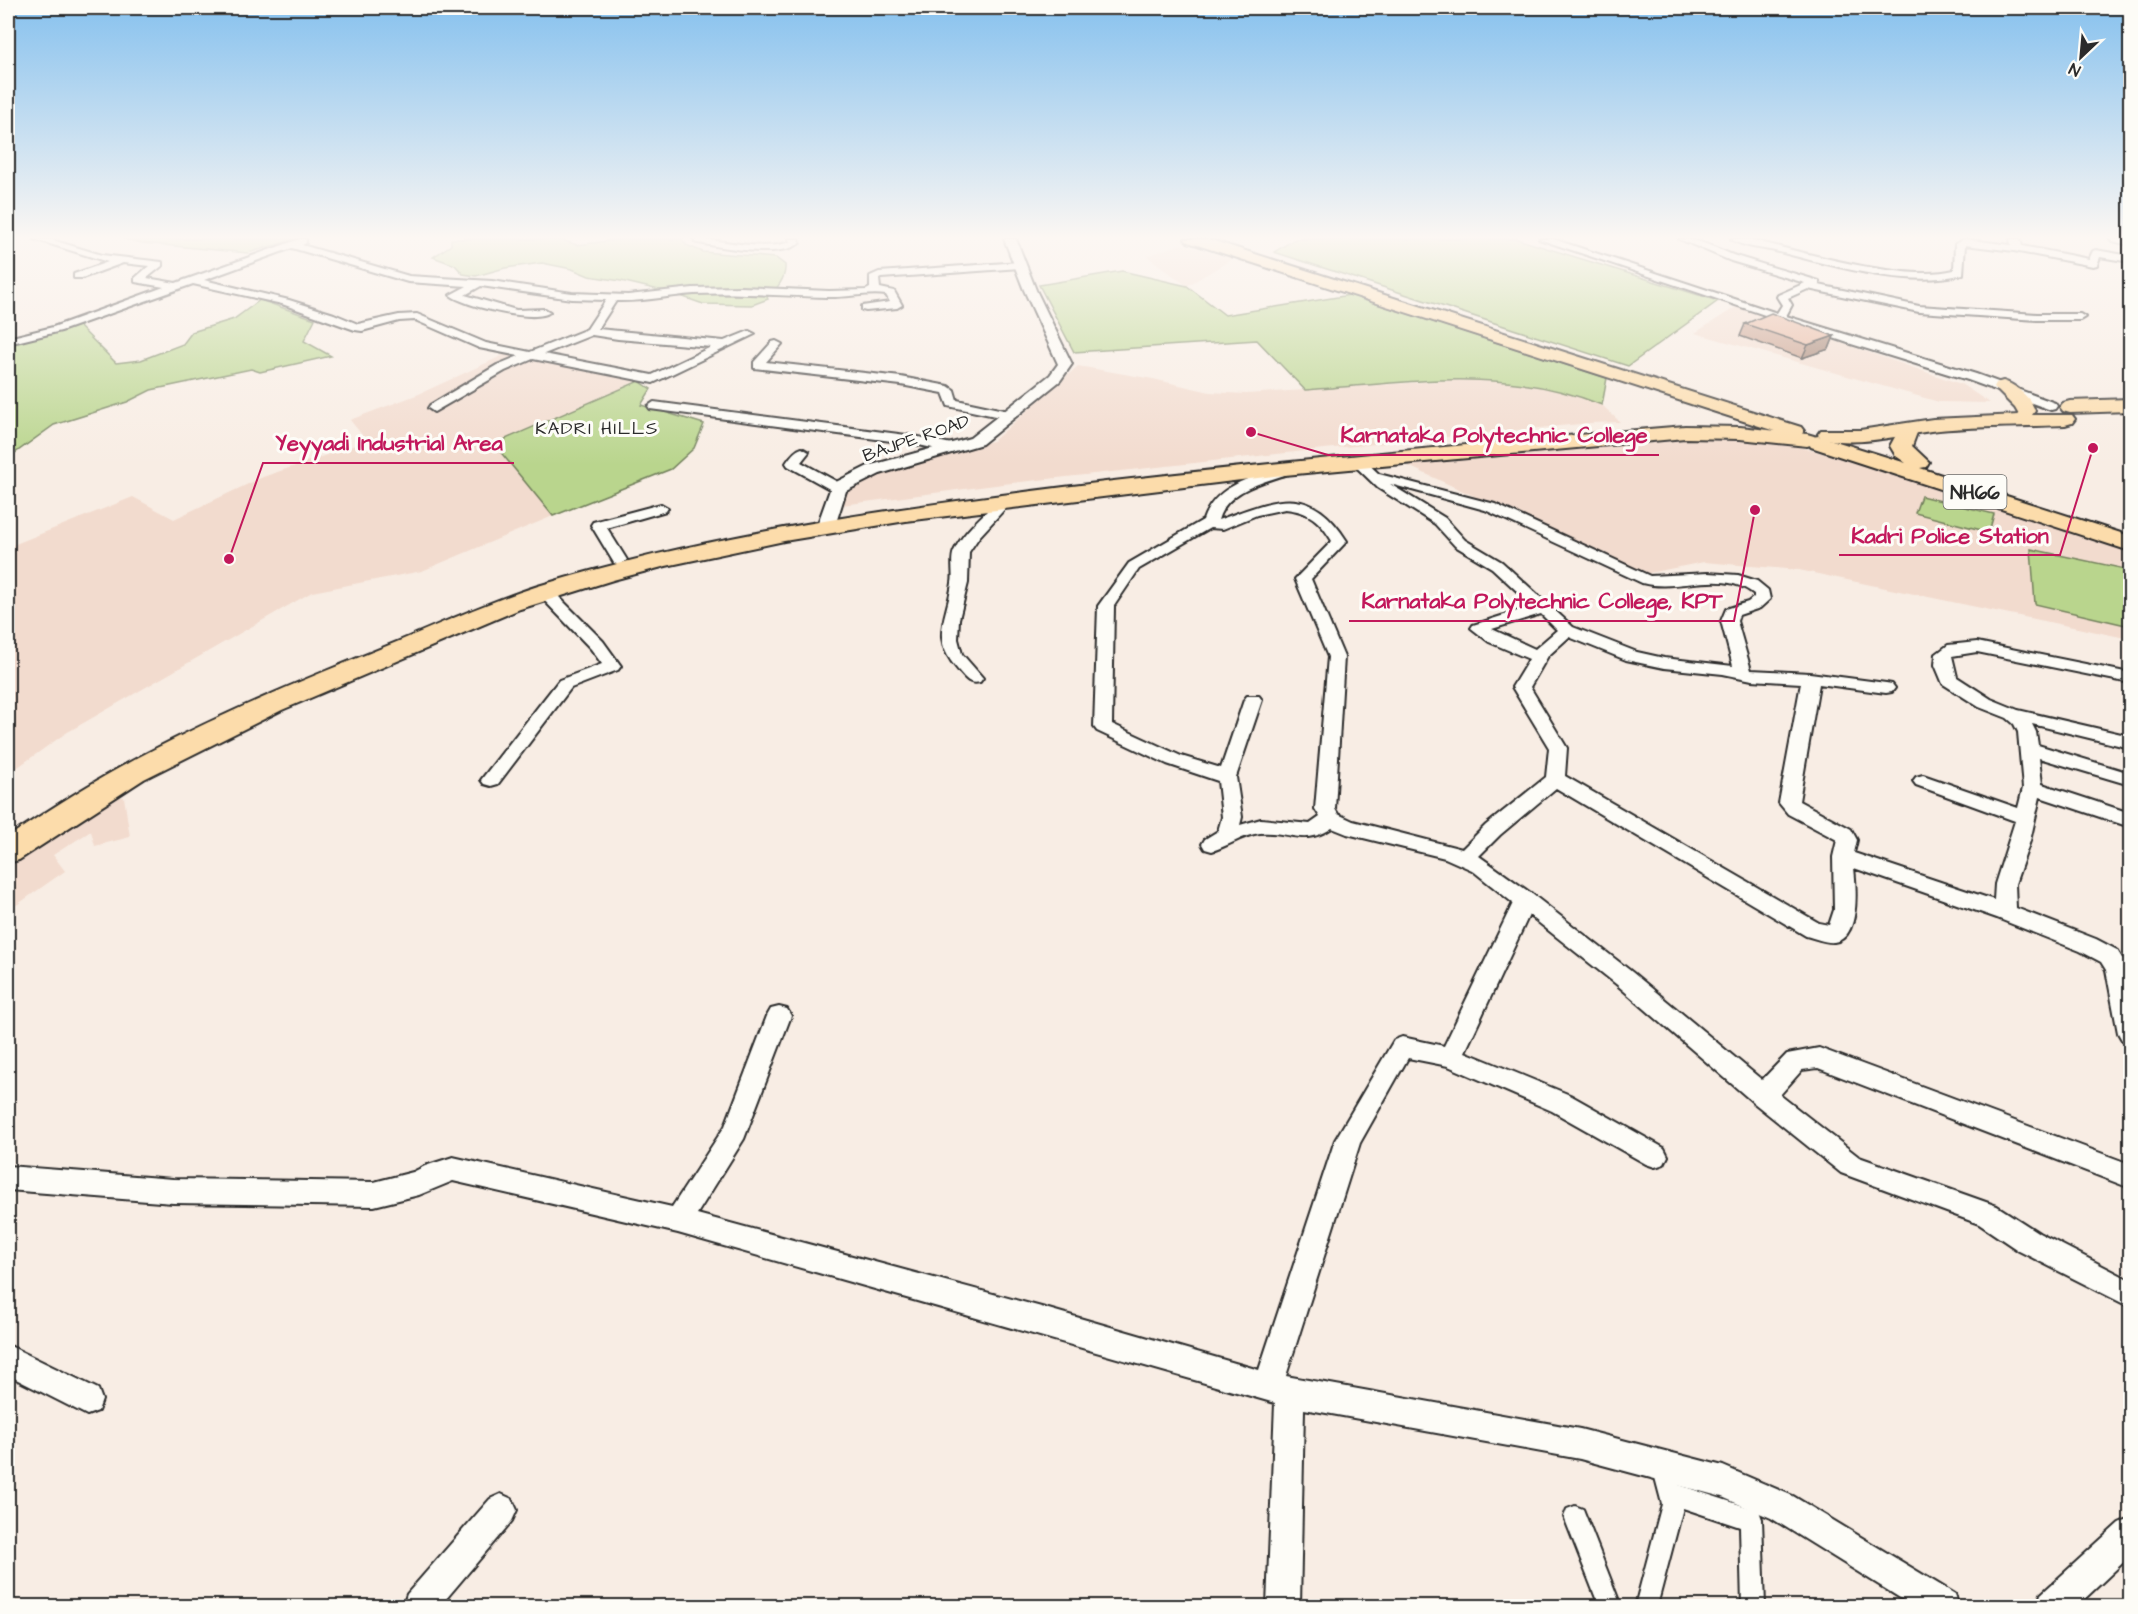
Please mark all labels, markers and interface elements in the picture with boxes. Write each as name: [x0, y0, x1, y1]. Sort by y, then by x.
north arrow: [2051, 27, 2111, 87]
text: N: [2066, 57, 2084, 82]
street label: BAJPE ROAD: [859, 408, 973, 468]
callout: Karnataka Polytechnic College: [1328, 415, 1659, 455]
district label: KADRI HILLS: [535, 416, 659, 441]
text: Karnataka Polytechnic College: [1340, 420, 1648, 453]
callout: Yeyyadi Industrial Area: [263, 423, 514, 463]
text: Yeyyadi Industrial Area: [275, 428, 504, 461]
road number: NH66: [1944, 475, 2006, 509]
callout: Kadri Police Station: [1839, 515, 2060, 555]
text: Kadri Police Station: [1851, 521, 2049, 552]
callout: Karnataka Polytechnic College, KPT: [1349, 581, 1734, 621]
text: Karnataka Polytechnic College, KPT: [1362, 586, 1724, 619]

